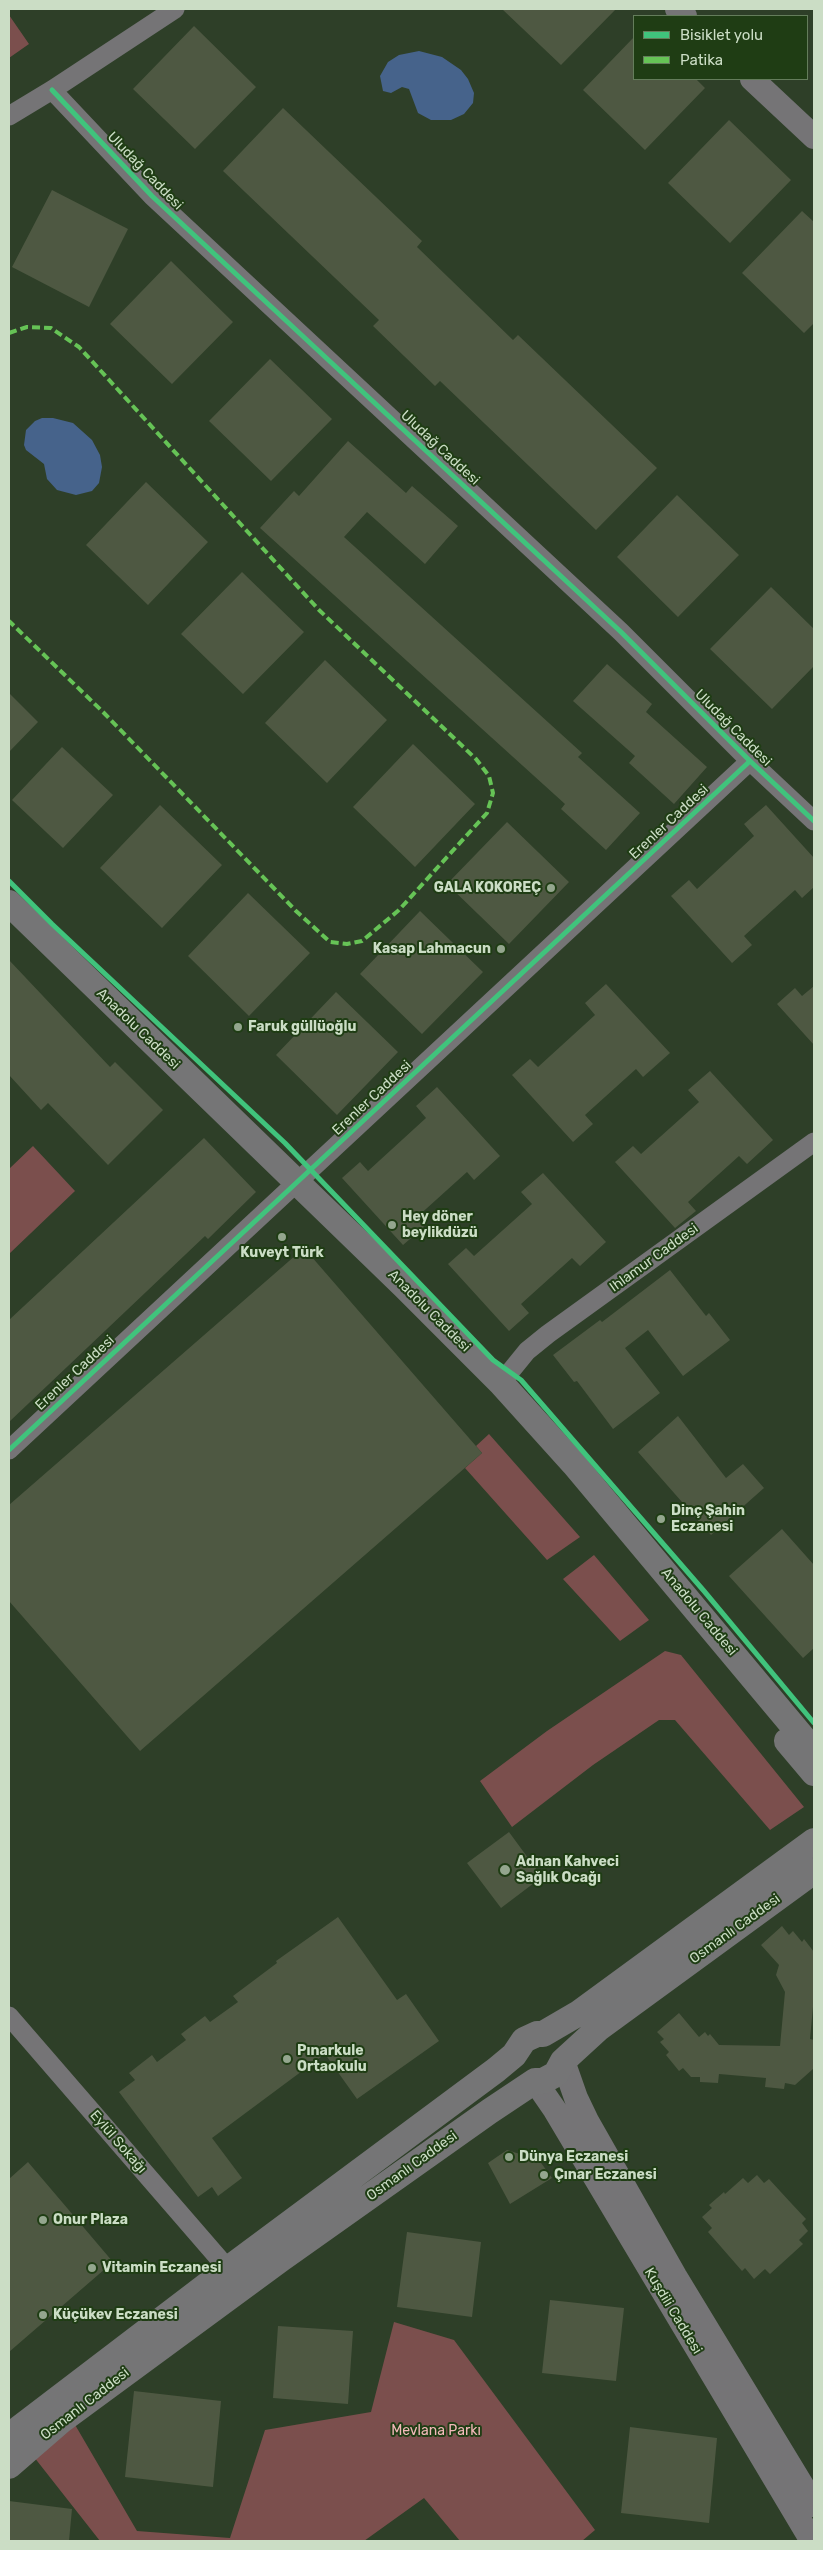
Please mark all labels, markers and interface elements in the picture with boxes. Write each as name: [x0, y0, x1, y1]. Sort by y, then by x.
legend: [633, 15, 808, 80]
text: Bisiklet yolu: [680, 26, 763, 44]
text: Patika: [680, 51, 723, 69]
street label: Uludağ Caddesi: [104, 129, 186, 213]
street label: Uludağ Caddesi: [397, 407, 483, 489]
street label: Uludağ Caddesi: [691, 686, 775, 770]
street label: Erenler Caddesi: [626, 781, 712, 863]
place label: GALA KOKOREÇ: [434, 880, 541, 896]
marker: GALA KOKOREÇ: [545, 882, 557, 894]
place label: Kasap Lahmacun: [373, 941, 491, 957]
marker: Kasap Lahmacun: [495, 943, 507, 955]
street label: Anadolu Caddesi: [93, 985, 183, 1073]
place label: Faruk güllüoğlu: [248, 1019, 356, 1035]
marker: Faruk güllüoğlu: [232, 1021, 244, 1033]
street label: Erenler Caddesi: [329, 1057, 415, 1139]
place label: Hey döner beylikdüzü: [402, 1209, 478, 1242]
marker: Hey döner beylikdüzü: [386, 1219, 398, 1231]
street label: Ihlamur Caddesi: [607, 1220, 701, 1296]
marker: Kuveyt Türk: [276, 1231, 288, 1243]
place label: Kuveyt Türk: [240, 1245, 324, 1261]
street label: Anadolu Caddesi: [384, 1266, 474, 1356]
street label: Erenler Caddesi: [32, 1332, 118, 1414]
place label: Dinç Şahin Eczanesi: [671, 1503, 745, 1535]
marker: Dinç Şahin Eczanesi: [655, 1513, 667, 1525]
street label: Anadolu Caddesi: [657, 1565, 741, 1659]
place label: Adnan Kahveci Sağlık Ocağı: [516, 1854, 619, 1886]
marker: Adnan Kahveci Sağlık Ocağı: [498, 1863, 512, 1877]
street label: Osmanlı Caddesi: [687, 1891, 783, 1967]
place label: Pınarkule Ortaokulu: [297, 2043, 367, 2076]
marker: Pınarkule Ortaokulu: [281, 2053, 293, 2065]
street label: Eylül Sokağı: [86, 2107, 150, 2177]
street label: Osmanlı Caddesi: [364, 2128, 460, 2204]
place label: Dünya Eczanesi: [519, 2149, 628, 2165]
marker: Dünya Eczanesi: [503, 2151, 515, 2163]
place label: Çınar Eczanesi: [554, 2167, 657, 2183]
marker: Çınar Eczanesi: [538, 2169, 550, 2181]
place label: Onur Plaza: [53, 2212, 128, 2228]
marker: Onur Plaza: [37, 2214, 49, 2226]
place label: Vitamin Eczanesi: [102, 2260, 221, 2276]
marker: Vitamin Eczanesi: [86, 2262, 98, 2274]
street label: Kuşdili Caddesi: [641, 2265, 705, 2357]
place label: Küçükev Eczanesi: [53, 2307, 178, 2323]
marker: Küçükev Eczanesi: [37, 2309, 49, 2321]
street label: Osmanlı Caddesi: [37, 2364, 133, 2444]
park label: Mevlana Parkı: [391, 2423, 481, 2439]

